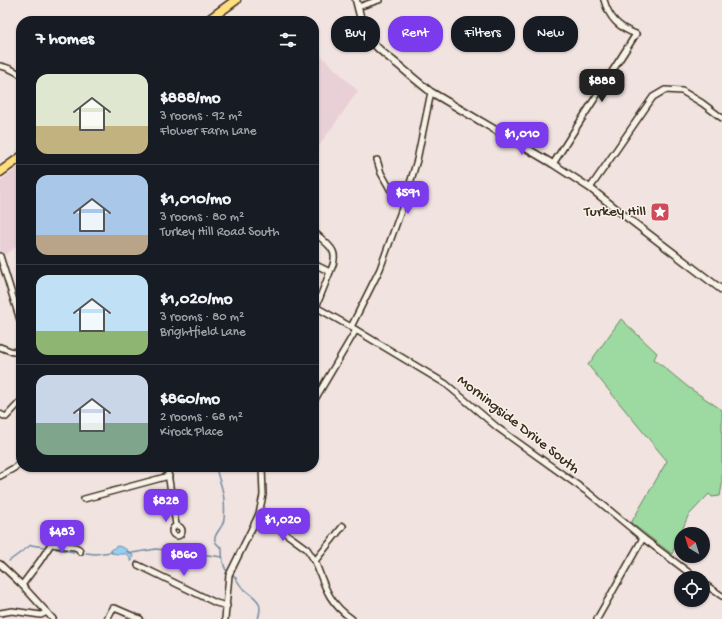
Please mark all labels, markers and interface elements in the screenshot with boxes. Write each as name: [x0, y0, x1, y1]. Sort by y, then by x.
chip: Buy: [331, 16, 380, 52]
chip: Rent: [388, 16, 443, 52]
chip: Filters: [451, 16, 515, 52]
chip: New: [523, 16, 578, 52]
icon: filters: [277, 29, 299, 51]
text: 7 homes: [36, 30, 94, 50]
pin: $888: [578, 69, 626, 103]
text: $888: [588, 74, 616, 89]
text: $888/mo: [160, 89, 221, 109]
icon: home: [68, 90, 116, 138]
text: 3 rooms · 92 m²: [160, 109, 243, 124]
pin: $1,010: [489, 122, 555, 156]
text: Flower Farm Lane: [160, 124, 256, 139]
text: $1,010: [504, 127, 540, 142]
pin: $591: [384, 181, 432, 215]
text: $591: [396, 186, 420, 201]
text: $1,010/mo: [160, 190, 231, 210]
icon: home: [68, 191, 116, 239]
place icon: Turkey Hill: [649, 201, 671, 223]
place label: Turkey Hill: [583, 203, 646, 221]
text: 3 rooms · 80 m²: [160, 210, 244, 225]
text: Turkey Hill Road South: [160, 225, 279, 240]
text: $1,020/mo: [160, 290, 232, 310]
icon: home: [68, 291, 116, 339]
text: 3 rooms · 80 m²: [160, 310, 244, 325]
text: Brightfield Lane: [160, 325, 246, 340]
street label: Morningside Drive South: [453, 372, 583, 478]
text: $860/mo: [160, 390, 220, 410]
icon: home: [68, 391, 116, 439]
text: 2 rooms · 68 m²: [160, 410, 243, 425]
text: Kirock Place: [160, 425, 223, 440]
pin: $828: [142, 489, 190, 523]
text: $828: [153, 494, 179, 509]
pin: $1,020: [250, 508, 316, 542]
text: $1,020: [265, 513, 301, 528]
pin: $483: [38, 520, 86, 554]
text: $483: [49, 525, 75, 540]
north arrow: [674, 527, 710, 563]
map controls: [674, 527, 710, 607]
pin: $860: [160, 543, 208, 577]
text: $860: [171, 548, 197, 563]
button: locate: [674, 571, 710, 607]

